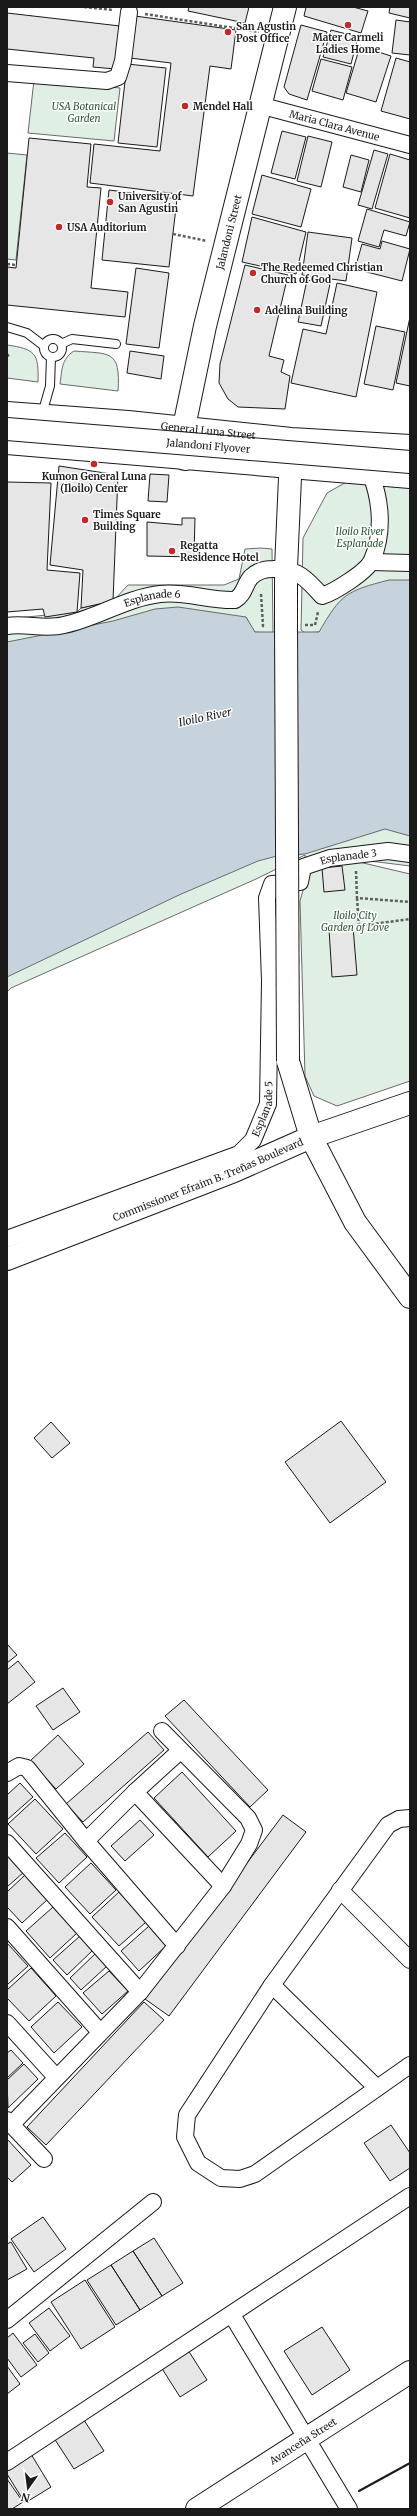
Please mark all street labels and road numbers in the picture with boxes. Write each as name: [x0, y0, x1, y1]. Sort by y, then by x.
street label: Maria Clara Avenue: [288, 107, 381, 144]
street label: Jalandoni Street: [213, 193, 245, 272]
street label: General Luna Street: [160, 419, 256, 442]
street label: Jalandoni Flyover: [165, 436, 251, 456]
street label: Esplanade 6: [122, 587, 181, 610]
street label: Esplanade 3: [318, 846, 378, 868]
street label: Esplanade 5: [249, 1081, 275, 1139]
street label: Commissioner Efraim B. Treñas Boulevard: [111, 1135, 305, 1224]
street label: Avanceña Street: [266, 2415, 339, 2468]

